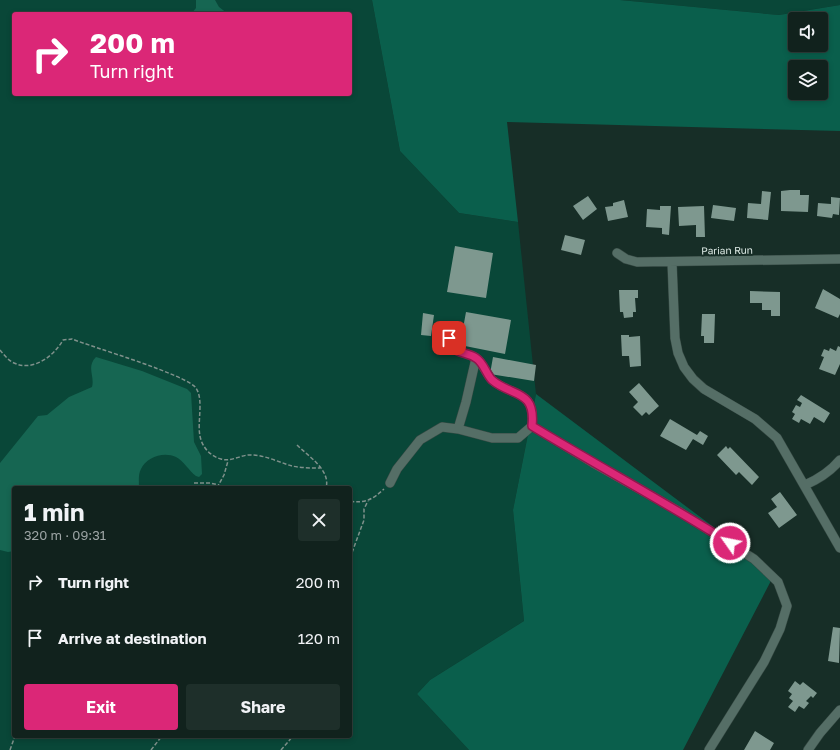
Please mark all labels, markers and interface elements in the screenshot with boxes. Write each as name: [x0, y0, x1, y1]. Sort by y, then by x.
map controls: [788, 12, 828, 100]
button: sound: [788, 12, 828, 52]
text: 200 m: [90, 26, 175, 59]
icon: right: [24, 28, 76, 80]
text: Turn right: [90, 60, 174, 82]
button: layers: [788, 60, 828, 100]
street label: Parian Run: [701, 244, 753, 256]
pin: [432, 321, 466, 355]
icon: arrive: [438, 327, 460, 349]
text: 1 min: [24, 497, 84, 526]
button: close: [298, 499, 340, 541]
position arrow: [709, 522, 751, 564]
text: 320 m · 09:31: [24, 527, 106, 543]
icon: right: [24, 571, 46, 593]
text: Turn right: [58, 573, 129, 591]
text: 200 m: [296, 573, 340, 591]
icon: arrive: [24, 627, 46, 649]
text: Arrive at destination: [58, 629, 207, 647]
text: 120 m: [298, 629, 340, 647]
button: Exit: [24, 684, 178, 730]
button: Share: [186, 684, 340, 730]

